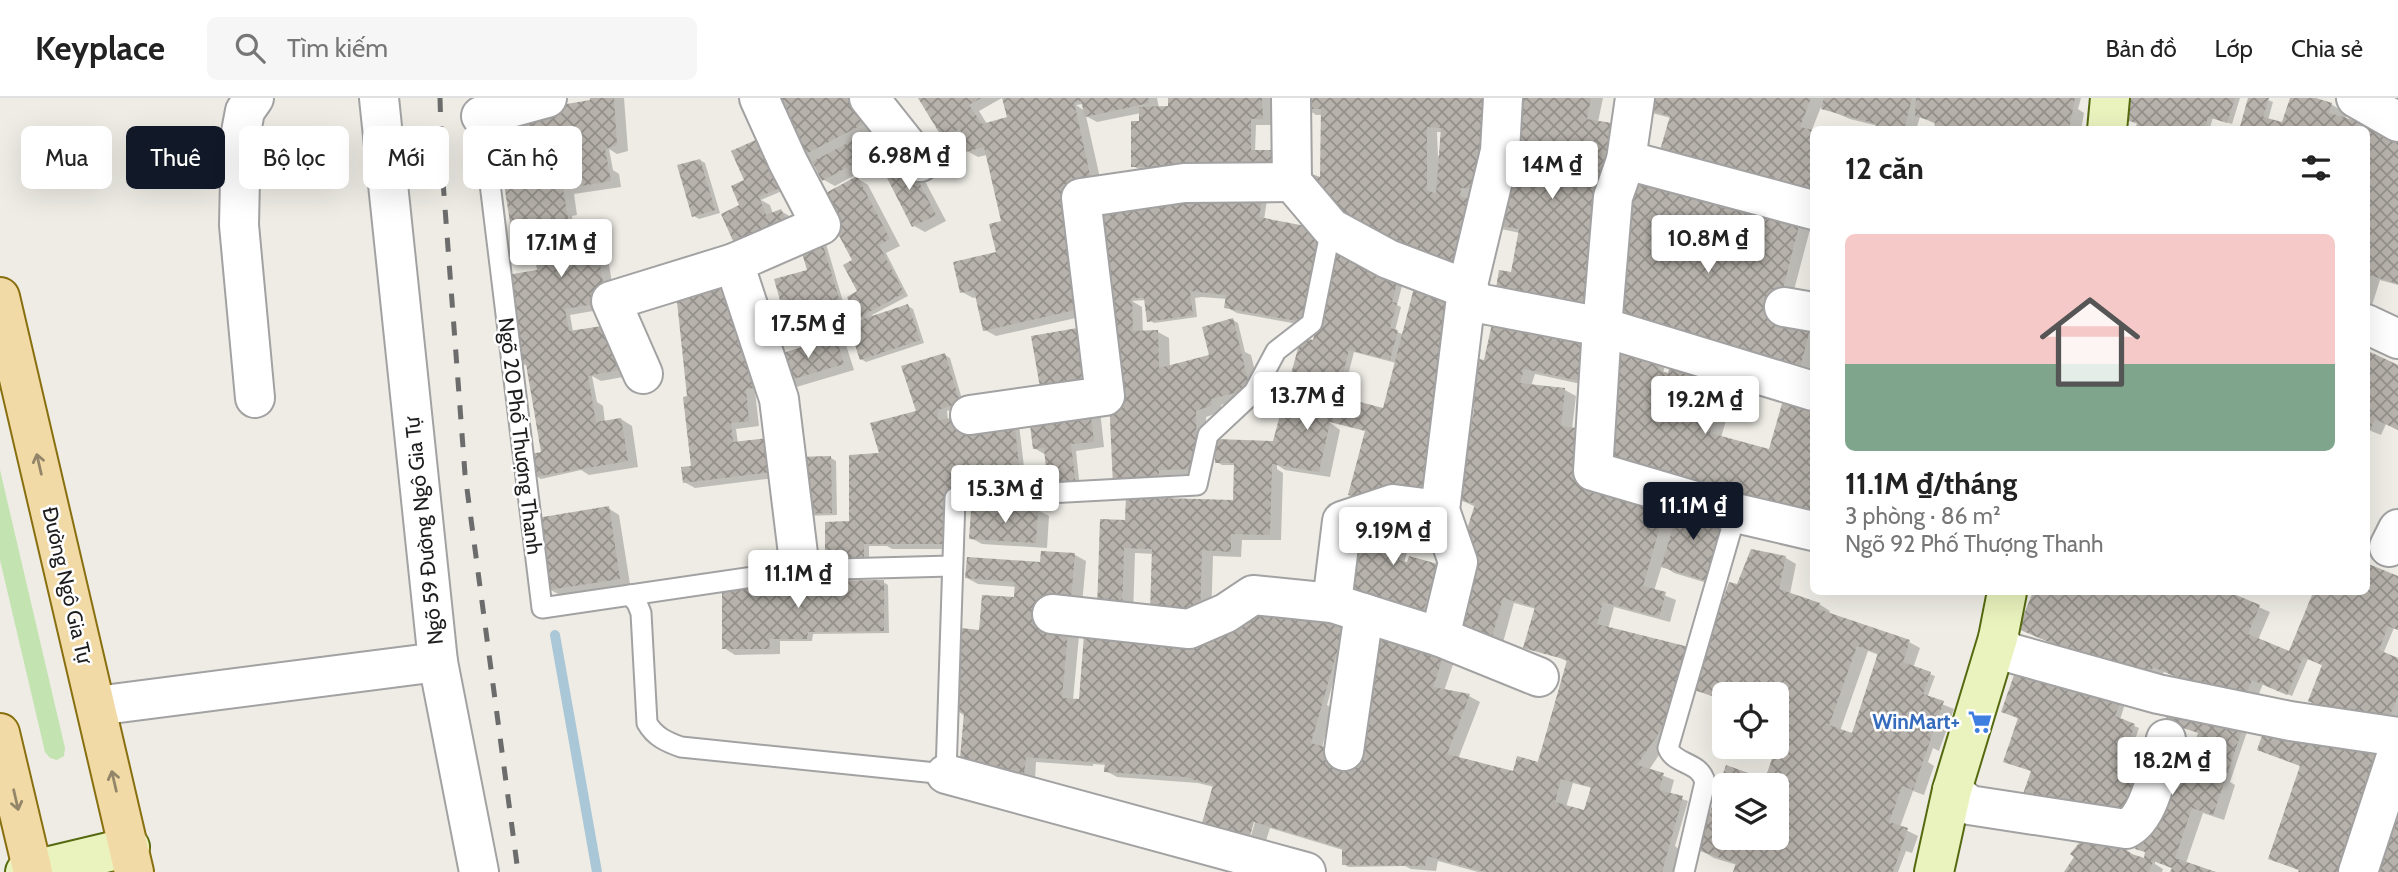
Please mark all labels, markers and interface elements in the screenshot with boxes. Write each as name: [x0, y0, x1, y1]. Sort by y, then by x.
search box: [207, 17, 697, 80]
text: Keyplace: [35, 28, 165, 68]
icon: search: [231, 29, 269, 67]
text: Tìm kiếm: [287, 32, 388, 64]
text: Bản đồ: [2105, 34, 2177, 63]
text: Lớp: [2215, 34, 2253, 63]
text: Chia sẻ: [2291, 34, 2363, 63]
chip: Mua: [21, 126, 112, 189]
chip: Thuê: [126, 126, 225, 189]
chip: Bộ lọc: [239, 126, 349, 189]
chip: Mới: [363, 126, 449, 189]
chip: Căn hộ: [463, 126, 582, 189]
pin: 6.98M ₫: [844, 132, 974, 192]
text: 6.98M ₫: [868, 141, 950, 169]
pin: 14M ₫: [1503, 141, 1601, 201]
icon: filters: [2297, 149, 2335, 187]
text: 14M ₫: [1522, 150, 1582, 178]
text: 12 căn: [1845, 150, 1924, 187]
pin: 10.8M ₫: [1643, 216, 1773, 275]
pin: 17.1M ₫: [496, 220, 626, 279]
text: 10.8M ₫: [1668, 224, 1748, 252]
text: 17.1M ₫: [526, 228, 596, 256]
icon: home: [2027, 279, 2153, 405]
pin: 17.5M ₫: [743, 300, 873, 360]
text: 17.5M ₫: [771, 309, 845, 337]
street label: Ngõ 20 Phố Thượng Thanh: [494, 316, 547, 556]
pin: 13.7M ₫: [1242, 372, 1372, 432]
pin: 19.2M ₫: [1640, 376, 1770, 436]
text: 13.7M ₫: [1270, 381, 1344, 409]
text: 19.2M ₫: [1667, 385, 1743, 413]
street label: Ngõ 59 Đường Ngô Gia Tự: [399, 414, 448, 646]
one-way arrow: [32, 453, 45, 476]
text: 11.1M ₫/tháng: [1845, 465, 2017, 502]
pin: 15.3M ₫: [940, 466, 1070, 525]
text: 15.3M ₫: [967, 474, 1043, 502]
pin: 11.1M ₫: [1628, 482, 1758, 542]
text: 11.1M ₫: [1659, 491, 1727, 519]
text: 3 phòng · 86 m²: [1845, 502, 2001, 530]
street label: Đường Ngô Gia Tự: [37, 504, 98, 667]
pin: 9.19M ₫: [1328, 508, 1458, 567]
text: 9.19M ₫: [1355, 516, 1431, 544]
text: Ngõ 92 Phố Thượng Thanh: [1845, 530, 2103, 558]
pin: 11.1M ₫: [733, 550, 863, 610]
text: 11.1M ₫: [764, 559, 832, 587]
map controls: [1712, 682, 1789, 850]
button: locate: [1712, 682, 1789, 759]
supermarket icon: WinMart+: [1966, 708, 1994, 736]
place label: WinMart+: [1872, 709, 1960, 734]
pin: 18.2M ₫: [2107, 738, 2237, 797]
text: 18.2M ₫: [2133, 746, 2211, 774]
one-way arrow: [107, 770, 120, 793]
button: layers: [1712, 773, 1789, 850]
one-way arrow: [9, 788, 23, 811]

